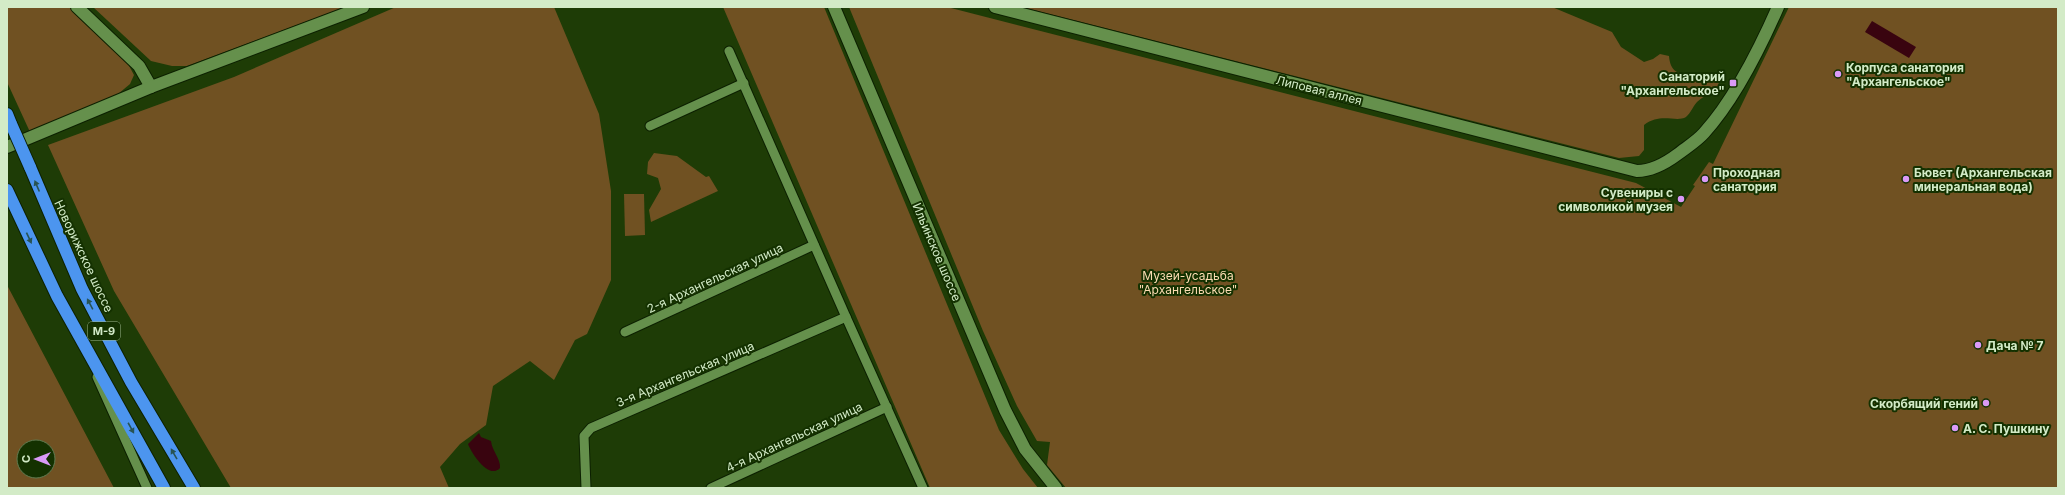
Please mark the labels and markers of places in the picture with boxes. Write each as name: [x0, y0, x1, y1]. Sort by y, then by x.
place label: Корпуса санатория "Архангельское": [1846, 60, 1964, 89]
place label: Санаторий "Архангельское": [1620, 69, 1725, 98]
marker: Корпуса санатория "Архангельское": [1833, 69, 1843, 79]
marker: Санаторий "Архангельское": [1728, 78, 1738, 88]
place label: Проходная санатория: [1713, 165, 1780, 194]
place label: Бювет (Архангельская минеральная вода): [1914, 165, 2052, 194]
marker: Проходная санатория: [1700, 174, 1710, 184]
marker: Бювет (Архангельская минеральная вода): [1901, 174, 1911, 184]
place label: Сувениры с символикой музея: [1558, 185, 1673, 214]
marker: Сувениры с символикой музея: [1676, 194, 1686, 204]
place label: Дача № 7: [1986, 338, 2043, 353]
marker: Дача № 7: [1973, 340, 1983, 350]
place label: Скорбящий гений: [1870, 396, 1978, 411]
marker: Скорбящий гений: [1981, 398, 1991, 408]
place label: А. С. Пушкину: [1963, 421, 2050, 436]
marker: А. С. Пушкину: [1950, 423, 1960, 433]

